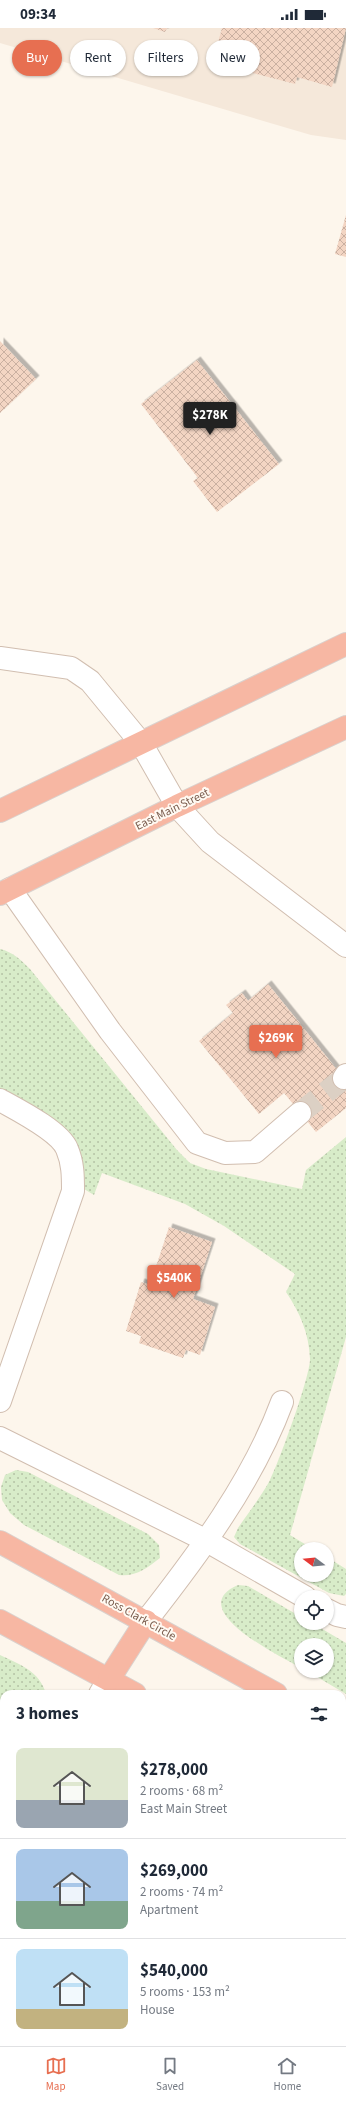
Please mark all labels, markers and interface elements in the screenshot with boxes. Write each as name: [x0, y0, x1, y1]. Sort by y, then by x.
text: 09:34: [20, 4, 56, 25]
chip: Buy: [12, 40, 62, 76]
chip: Rent: [70, 40, 126, 76]
chip: Filters: [134, 40, 198, 76]
chip: New: [206, 40, 260, 76]
pin: $278K: [182, 402, 238, 436]
text: $278K: [192, 406, 228, 424]
street label: East Main Street: [132, 784, 212, 835]
pin: $269K: [248, 1025, 304, 1059]
text: $269K: [258, 1029, 294, 1047]
pin: $540K: [146, 1265, 202, 1299]
text: $540K: [156, 1269, 192, 1287]
north arrow: [294, 1542, 334, 1582]
map controls: [294, 1542, 334, 1678]
street label: Ross Clark Circle: [99, 1590, 179, 1645]
button: locate: [294, 1590, 334, 1630]
button: layers: [294, 1638, 334, 1678]
text: 3 homes: [16, 1702, 78, 1726]
icon: filters: [308, 1703, 330, 1725]
text: $278,000: [140, 1758, 208, 1782]
icon: home: [48, 1764, 96, 1812]
text: 2 rooms · 68 m²: [140, 1782, 223, 1800]
text: East Main Street: [140, 1800, 227, 1818]
text: $269,000: [140, 1859, 208, 1883]
icon: home: [48, 1865, 96, 1913]
text: 2 rooms · 74 m²: [140, 1883, 223, 1901]
text: Apartment: [140, 1901, 198, 1919]
text: $540,000: [140, 1959, 208, 1983]
icon: home: [48, 1965, 96, 2013]
text: 5 rooms · 153 m²: [140, 1983, 230, 2001]
text: House: [140, 2001, 175, 2019]
tab: Map: [45, 2055, 67, 2094]
tab: Saved: [156, 2055, 184, 2094]
tab: Home: [274, 2055, 301, 2094]

